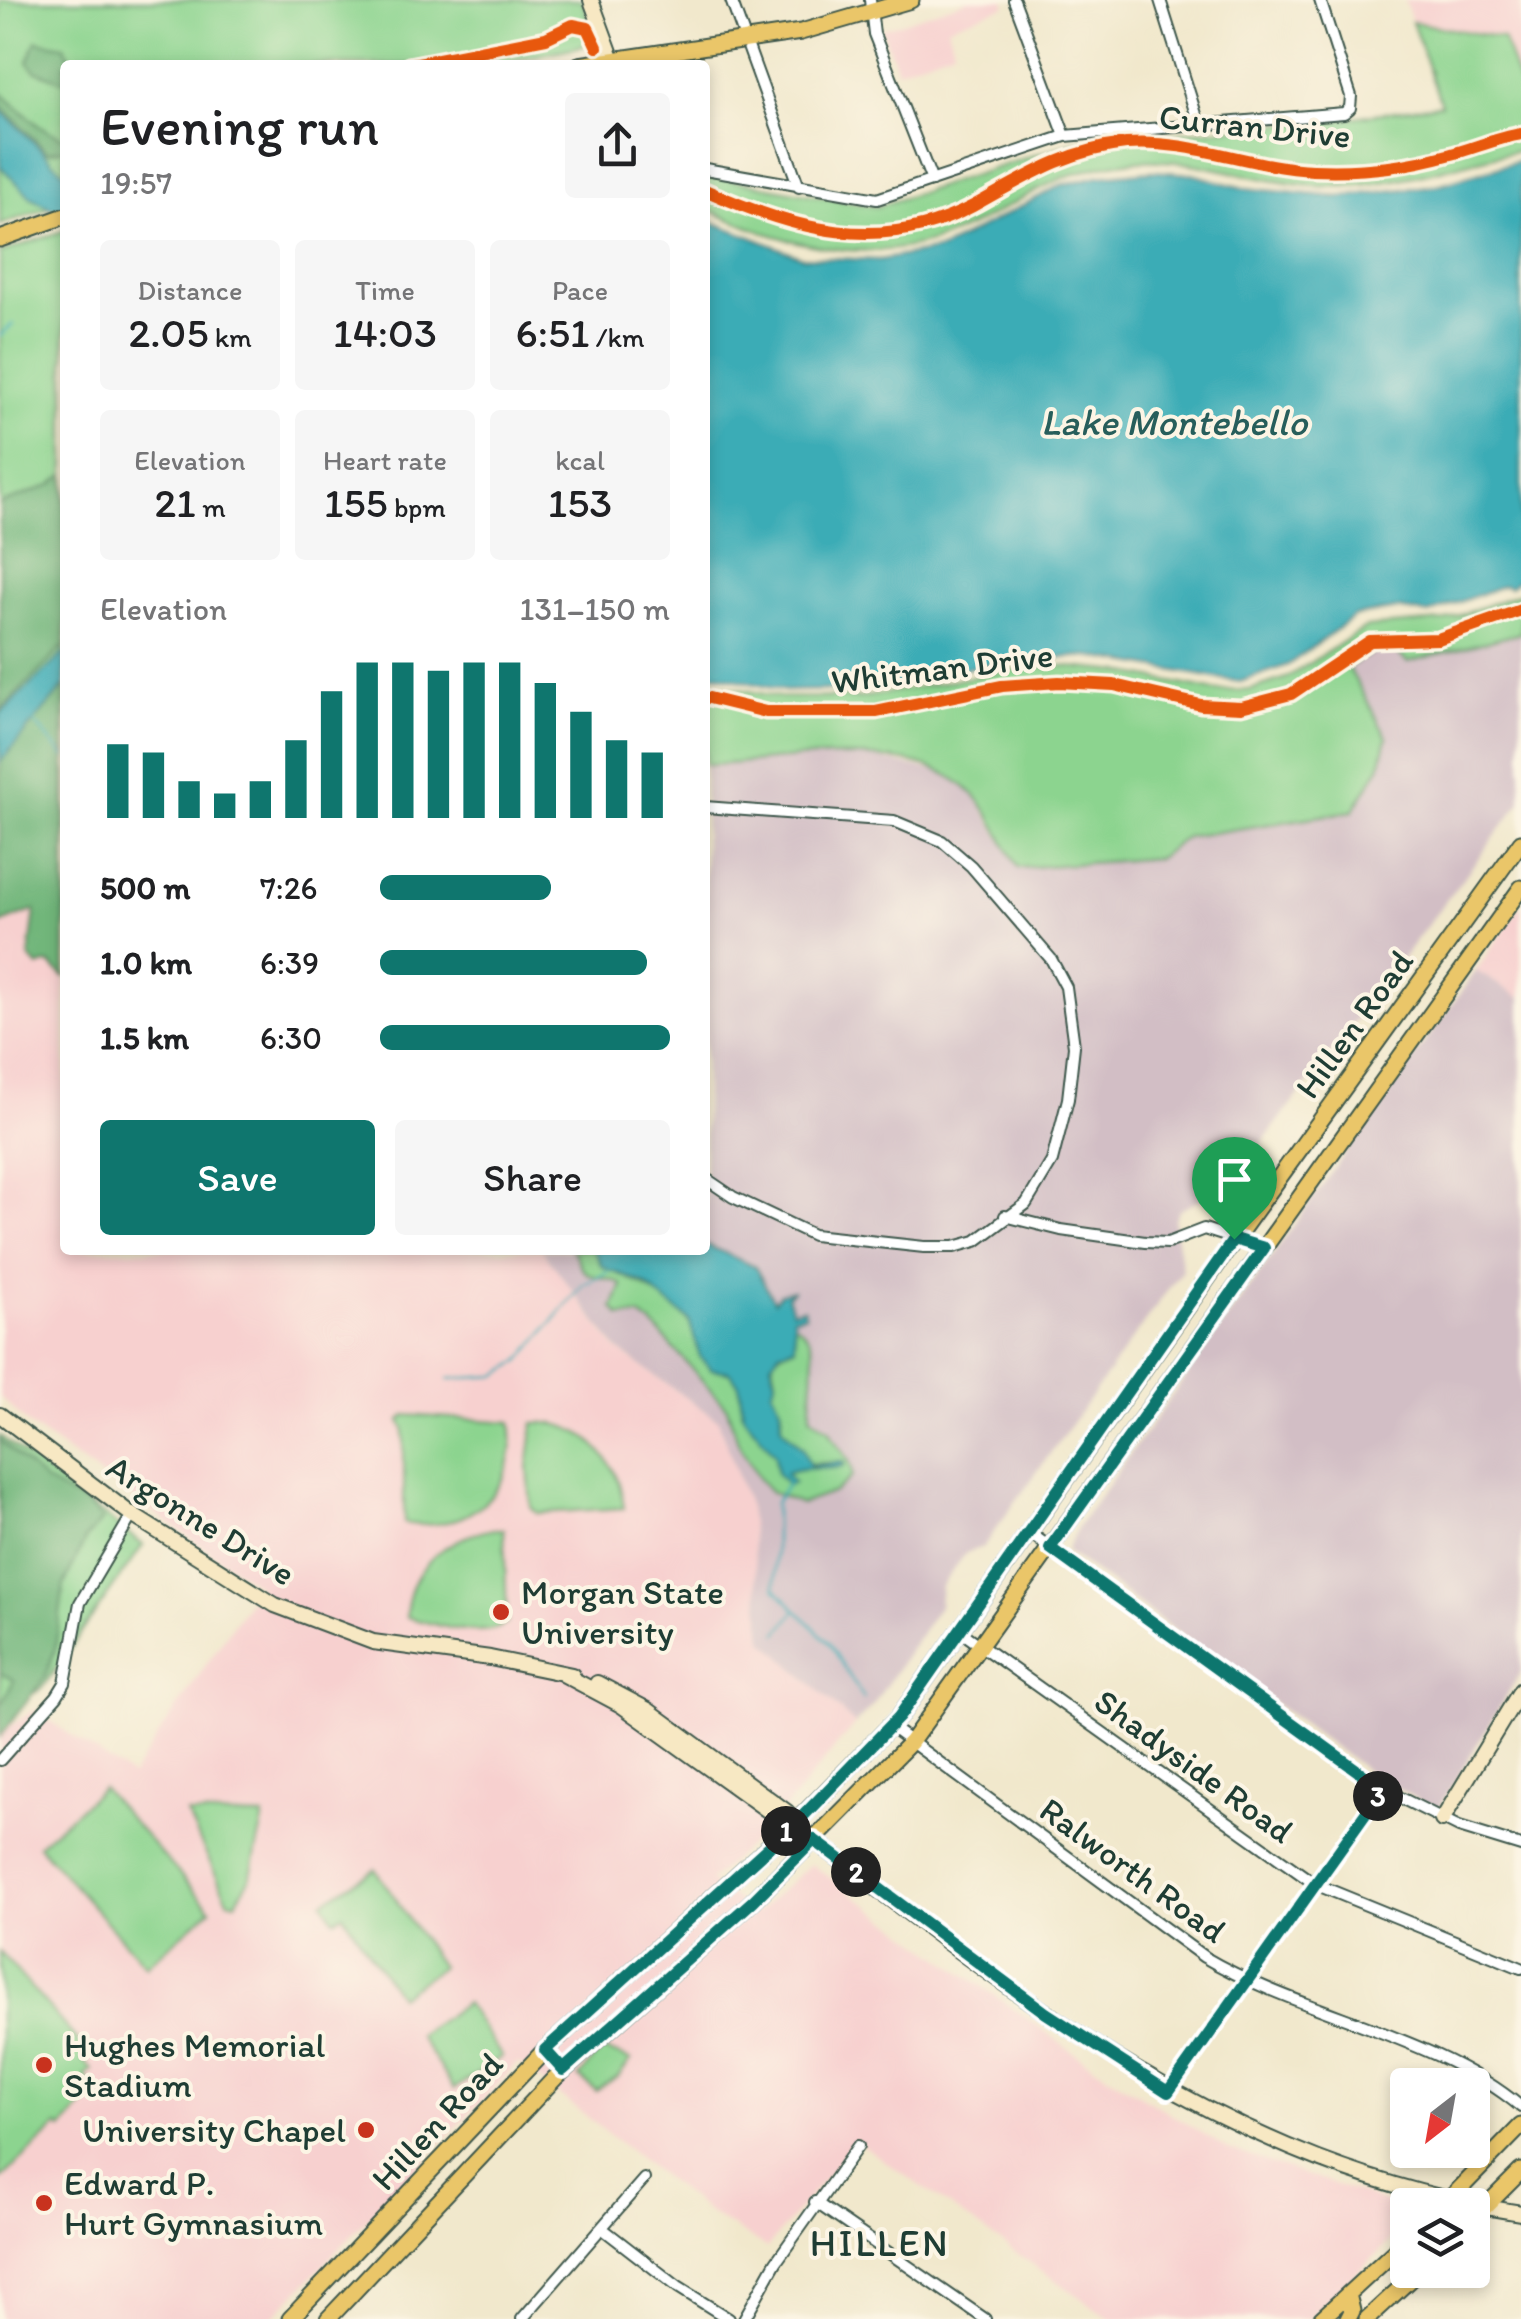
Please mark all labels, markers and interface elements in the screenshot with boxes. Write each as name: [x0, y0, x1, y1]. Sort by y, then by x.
text: Evening run: [100, 93, 379, 159]
button: share: [565, 93, 670, 198]
street label: Curran Drive: [1157, 95, 1353, 157]
text: 19:57: [100, 164, 172, 202]
text: Distance: [138, 273, 242, 307]
text: Time: [355, 273, 415, 307]
text: Pace: [552, 273, 608, 307]
text: 2.05: [128, 307, 209, 358]
text: 14:03: [333, 307, 437, 358]
text: 6:51: [515, 307, 589, 358]
text: km: [209, 320, 252, 354]
text: /km: [589, 320, 645, 354]
water label: Lake Montebello: [1041, 399, 1309, 445]
text: Elevation: [134, 443, 246, 477]
text: Heart rate: [323, 443, 447, 477]
text: kcal: [555, 443, 605, 477]
text: 21: [154, 477, 196, 528]
text: 155: [324, 477, 388, 528]
text: 153: [548, 477, 612, 528]
text: m: [196, 490, 226, 524]
text: bpm: [388, 490, 446, 524]
text: Elevation: [100, 590, 227, 628]
text: 131–150 m: [520, 590, 670, 628]
street label: Whitman Drive: [829, 634, 1055, 702]
text: 500 m: [100, 869, 190, 907]
text: 7:26: [260, 869, 317, 907]
street label: Hillen Road: [1286, 941, 1422, 1107]
text: 1.0 km: [100, 944, 192, 982]
text: 6:39: [260, 944, 319, 982]
text: 1.5 km: [100, 1019, 189, 1057]
text: 6:30: [260, 1019, 322, 1057]
button: Save: [100, 1120, 375, 1235]
button: Share: [395, 1120, 670, 1235]
pin: [1192, 1137, 1277, 1240]
icon: arrive: [1207, 1152, 1262, 1207]
street label: Argonne Drive: [99, 1445, 303, 1595]
place label: Morgan State University: [521, 1571, 724, 1653]
marker: Morgan State University: [490, 1601, 512, 1623]
street label: Shadyside Road: [1087, 1680, 1301, 1852]
pin: 3: [1353, 1771, 1403, 1821]
text: 3: [1370, 1779, 1386, 1813]
street label: Ralworth Road: [1032, 1788, 1234, 1952]
pin: 1: [761, 1806, 811, 1856]
text: 1: [780, 1814, 793, 1848]
pin: 2: [831, 1847, 881, 1897]
text: 2: [849, 1855, 863, 1889]
place label: Hughes Memorial Stadium: [64, 2024, 326, 2106]
street label: Hillen Road: [362, 2043, 512, 2199]
marker: Hughes Memorial Stadium: [33, 2054, 55, 2076]
north arrow: [1390, 2068, 1490, 2168]
map controls: [1390, 2068, 1490, 2288]
place label: University Chapel: [82, 2109, 346, 2151]
marker: University Chapel: [355, 2119, 377, 2141]
place label: Edward P. Hurt Gymnasium: [64, 2162, 323, 2244]
button: layers: [1390, 2188, 1490, 2288]
marker: Edward P. Hurt Gymnasium: [33, 2192, 55, 2214]
district label: HILLEN: [810, 2220, 950, 2266]

